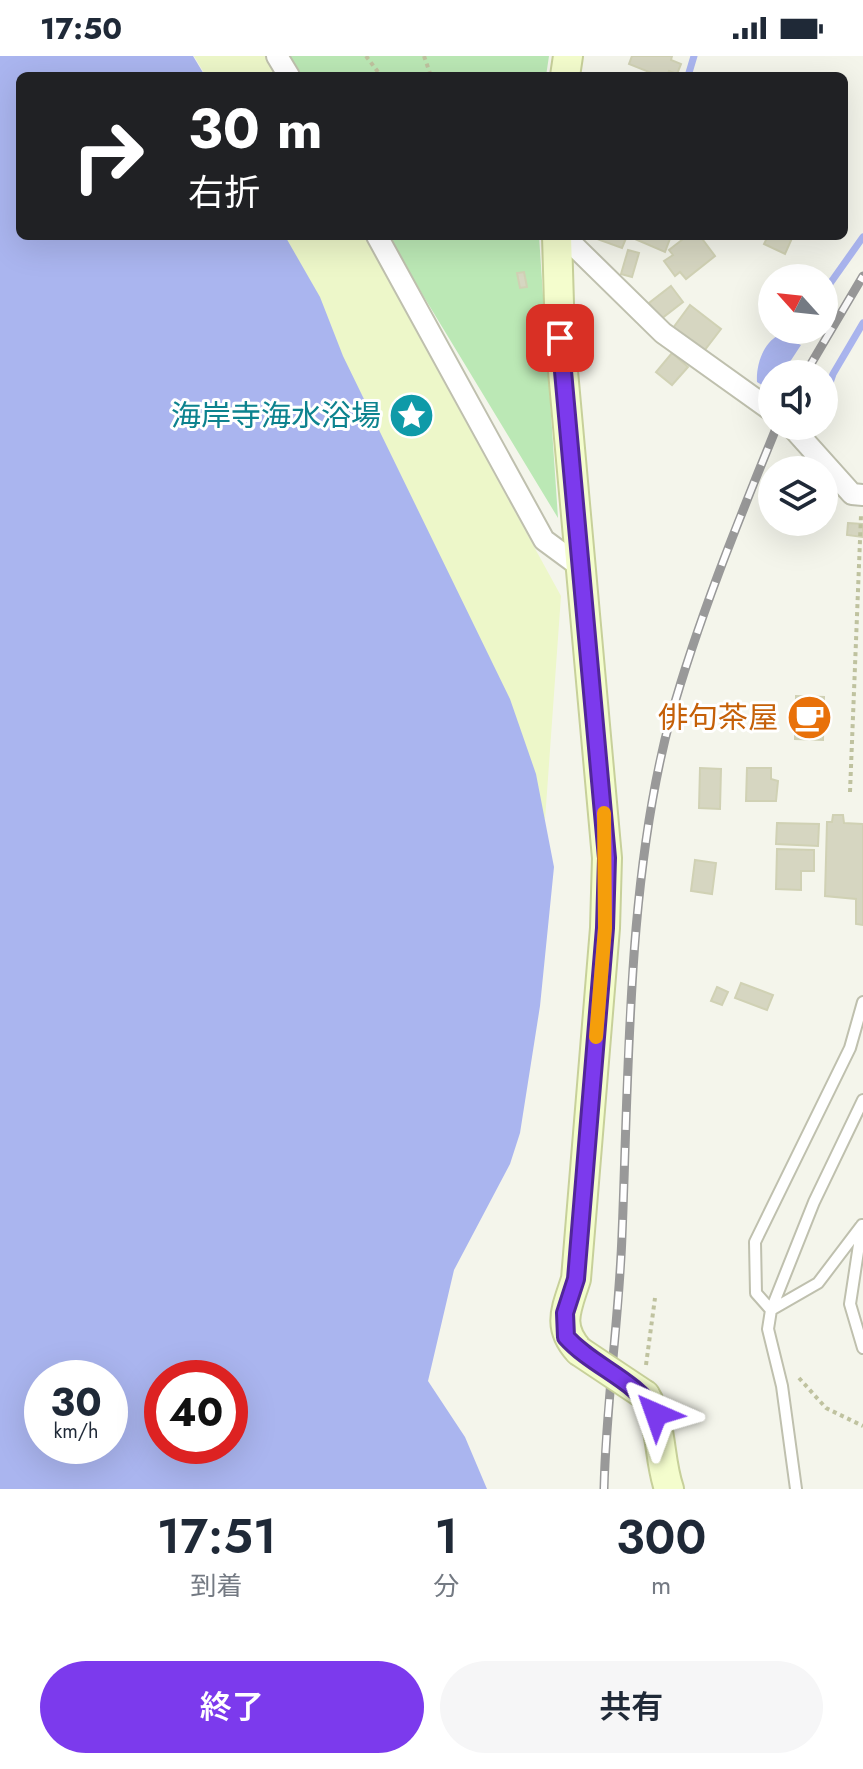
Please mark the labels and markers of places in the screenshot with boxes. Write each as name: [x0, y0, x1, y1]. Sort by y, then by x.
pin: [526, 304, 594, 372]
place icon: 海岸寺海水浴場: [388, 392, 436, 440]
place label: 海岸寺海水浴場: [171, 394, 381, 437]
cafe icon: 俳句茶屋: [785, 694, 833, 742]
place label: 俳句茶屋: [658, 696, 778, 739]

